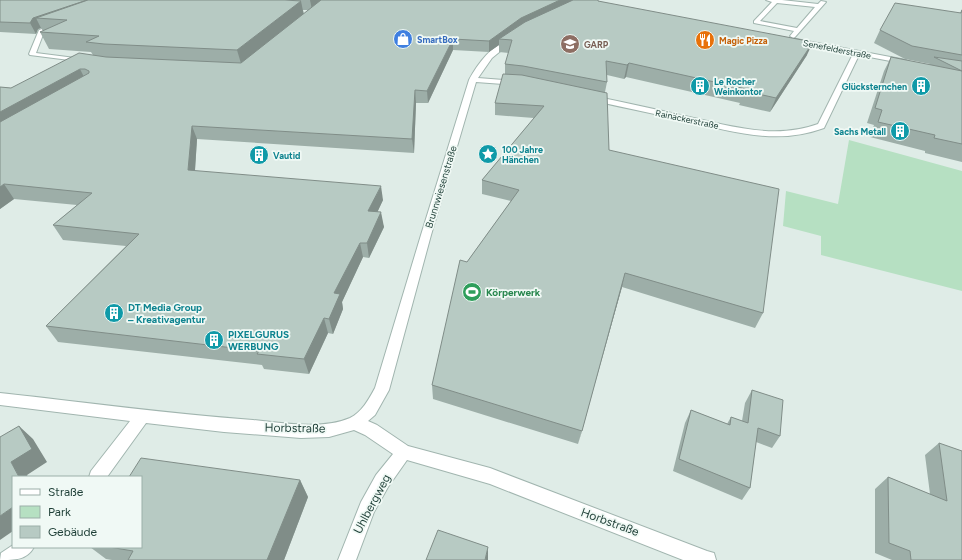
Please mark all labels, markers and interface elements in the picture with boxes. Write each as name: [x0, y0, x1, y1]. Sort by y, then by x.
shop icon: SmartBox: [392, 28, 414, 50]
restaurant icon: Magic Pizza: [694, 29, 716, 51]
school or university icon: GARP: [559, 33, 581, 55]
place label: SmartBox: [417, 34, 458, 45]
place label: Magic Pizza: [719, 35, 768, 46]
street label: Senefelderstraße: [802, 37, 872, 61]
place label: GARP: [584, 39, 609, 50]
building icon: Le Rocher Weinkontor: [689, 75, 711, 97]
building icon: Glücksternchen: [910, 75, 932, 97]
place label: Le Rocher Weinkontor: [714, 76, 763, 97]
place label: Glücksternchen: [842, 81, 907, 92]
street label: Rainäckerstraße: [654, 107, 720, 131]
building icon: Sachs Metall: [889, 120, 911, 142]
place label: Sachs Metall: [834, 126, 886, 137]
place icon: 100 Jahre Hänchen: [477, 143, 499, 165]
building icon: Vautid: [248, 144, 270, 166]
street label: Brunnwiesenstraße: [422, 144, 460, 230]
place label: 100 Jahre Hänchen: [502, 144, 543, 165]
place label: Vautid: [273, 150, 300, 161]
sports icon: Körperwerk: [461, 281, 483, 303]
place label: Körperwerk: [486, 286, 541, 299]
place label: DT Media Group – Kreativagentur: [128, 301, 205, 326]
building icon: DT Media Group – Kreativagentur: [103, 302, 125, 324]
place label: PIXELGURUS WERBUNG: [228, 328, 289, 353]
building icon: PIXELGURUS WERBUNG: [203, 329, 225, 351]
street label: Horbstraße: [265, 420, 326, 436]
street label: Uhlbergweg: [350, 472, 394, 536]
legend: [12, 476, 142, 548]
text: Straße: [48, 485, 84, 499]
text: Park: [48, 505, 71, 519]
street label: Horbstraße: [579, 505, 641, 539]
text: Gebäude: [48, 525, 98, 539]

